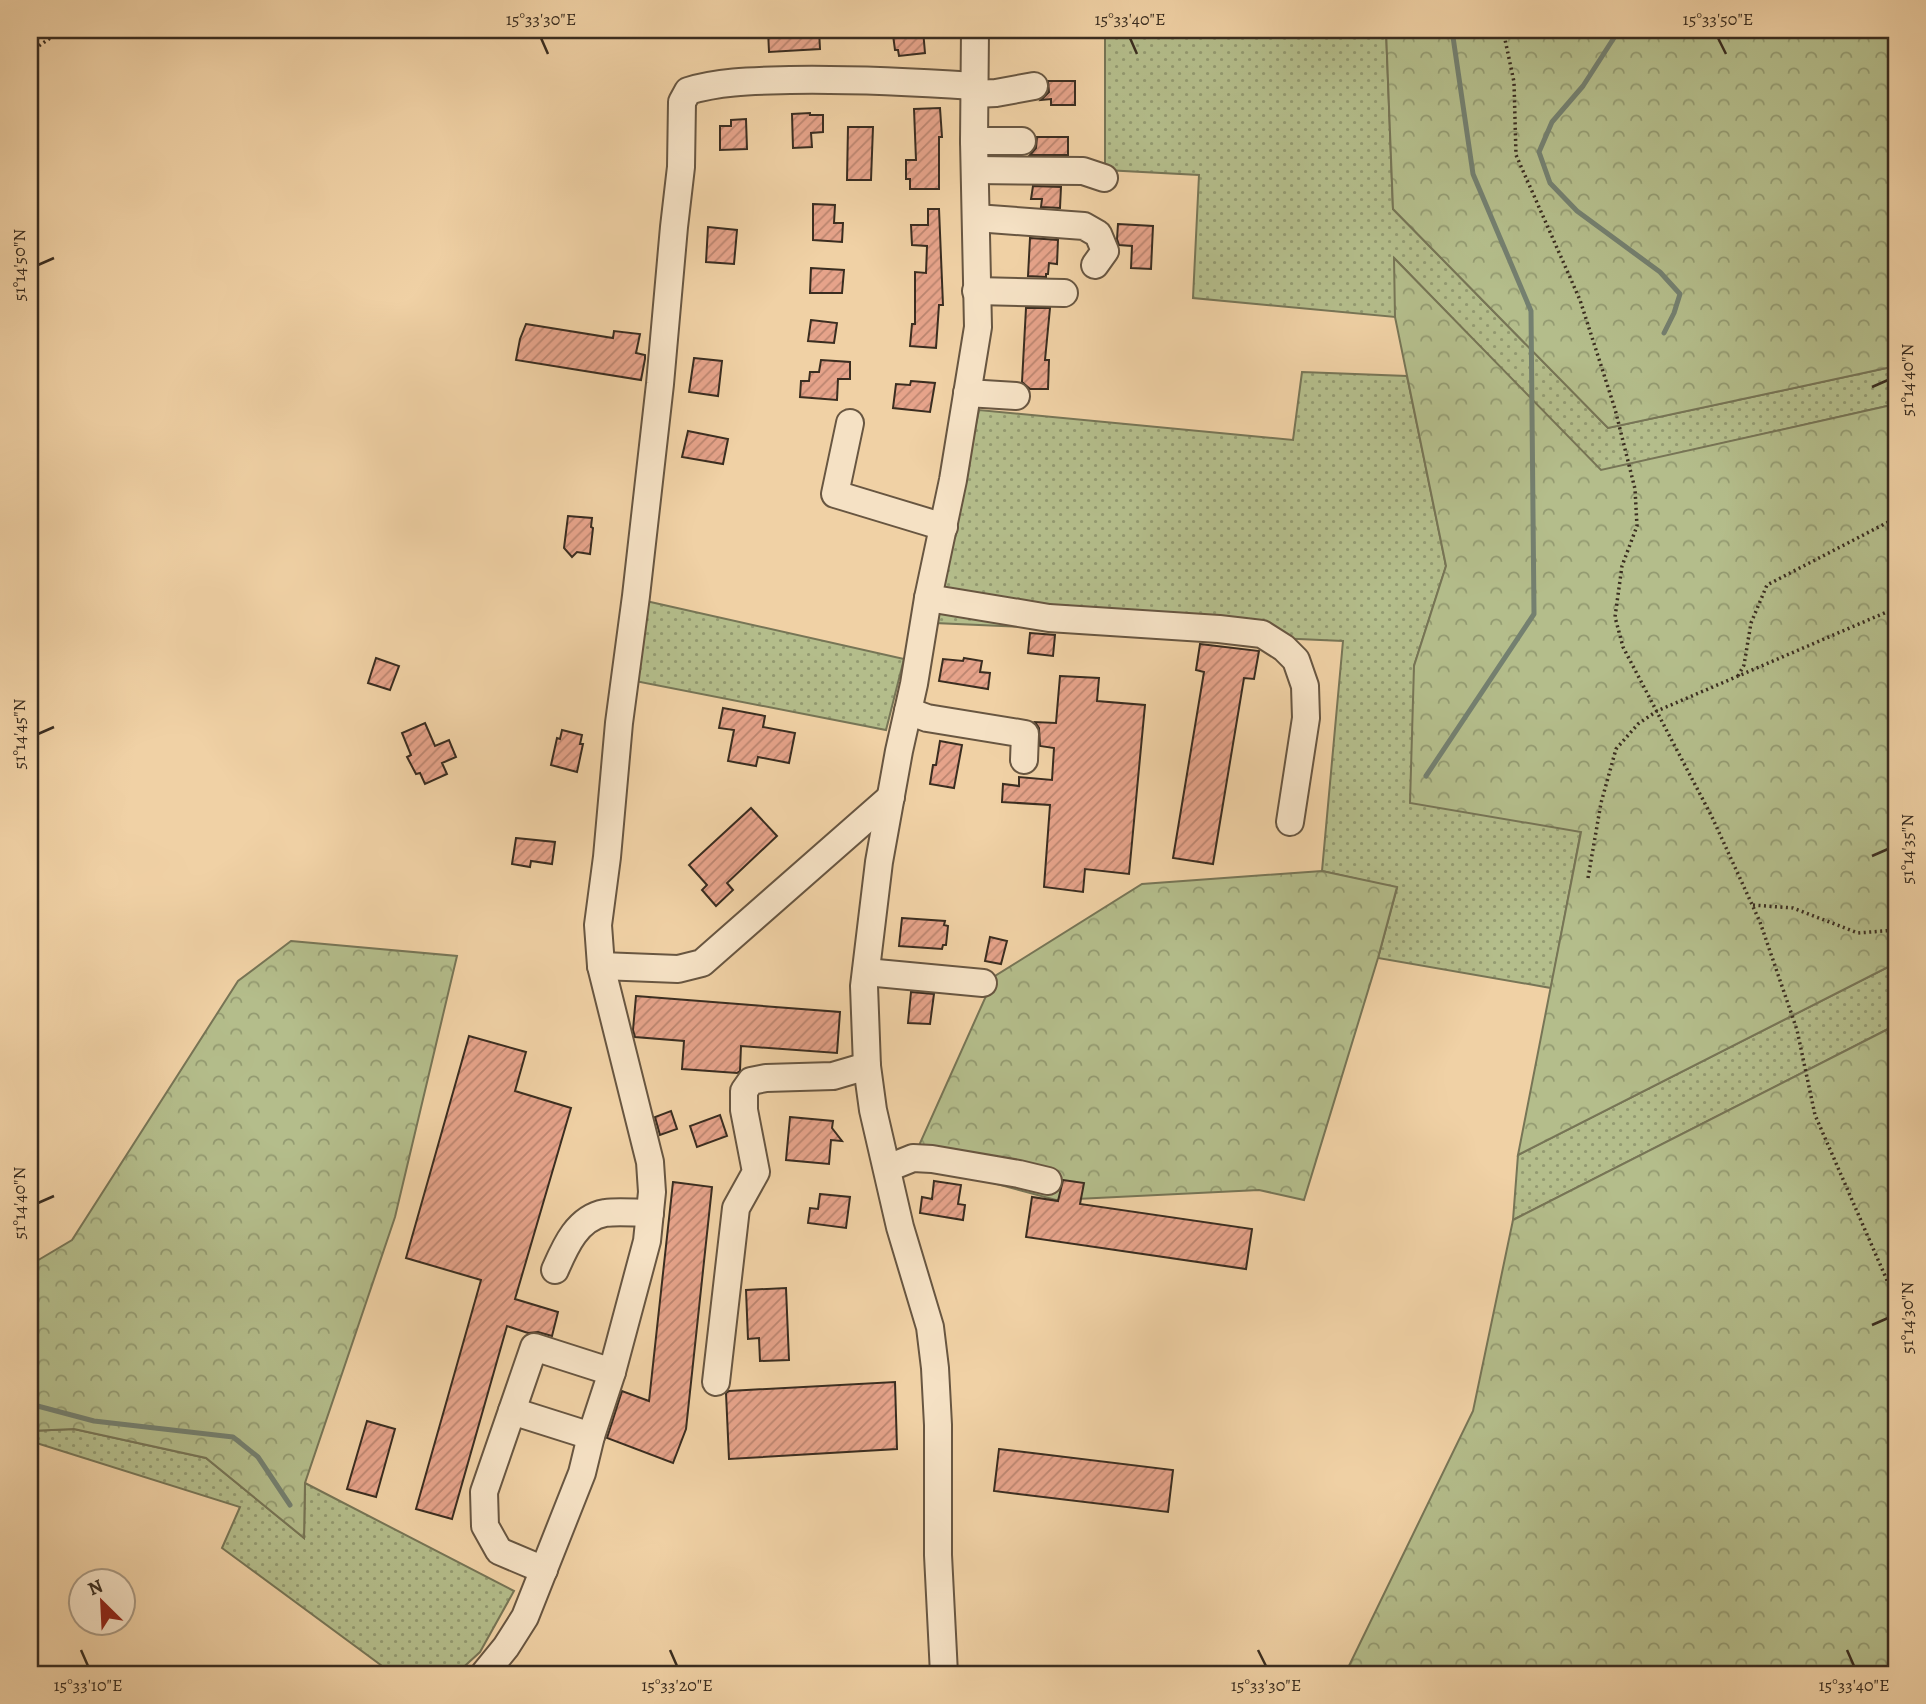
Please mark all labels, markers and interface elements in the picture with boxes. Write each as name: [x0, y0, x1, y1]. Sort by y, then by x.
text: 15°33'30"E: [506, 7, 576, 31]
text: 15°33'40"E: [1094, 7, 1166, 31]
text: 15°33'50"E: [1683, 7, 1753, 31]
text: 51°14'50"N: [7, 229, 31, 301]
text: 51°14'40"N: [1895, 344, 1919, 416]
text: 51°14'45"N: [7, 698, 31, 770]
text: 51°14'35"N: [1895, 814, 1919, 884]
text: 51°14'40"N: [7, 1167, 31, 1239]
text: 51°14'30"N: [1895, 1282, 1919, 1354]
north arrow: [66, 1568, 136, 1638]
text: N: [84, 1573, 107, 1602]
text: 15°33'10"E: [53, 1673, 123, 1697]
text: 15°33'20"E: [641, 1673, 713, 1697]
text: 15°33'30"E: [1231, 1673, 1301, 1697]
text: 15°33'40"E: [1818, 1673, 1890, 1697]

